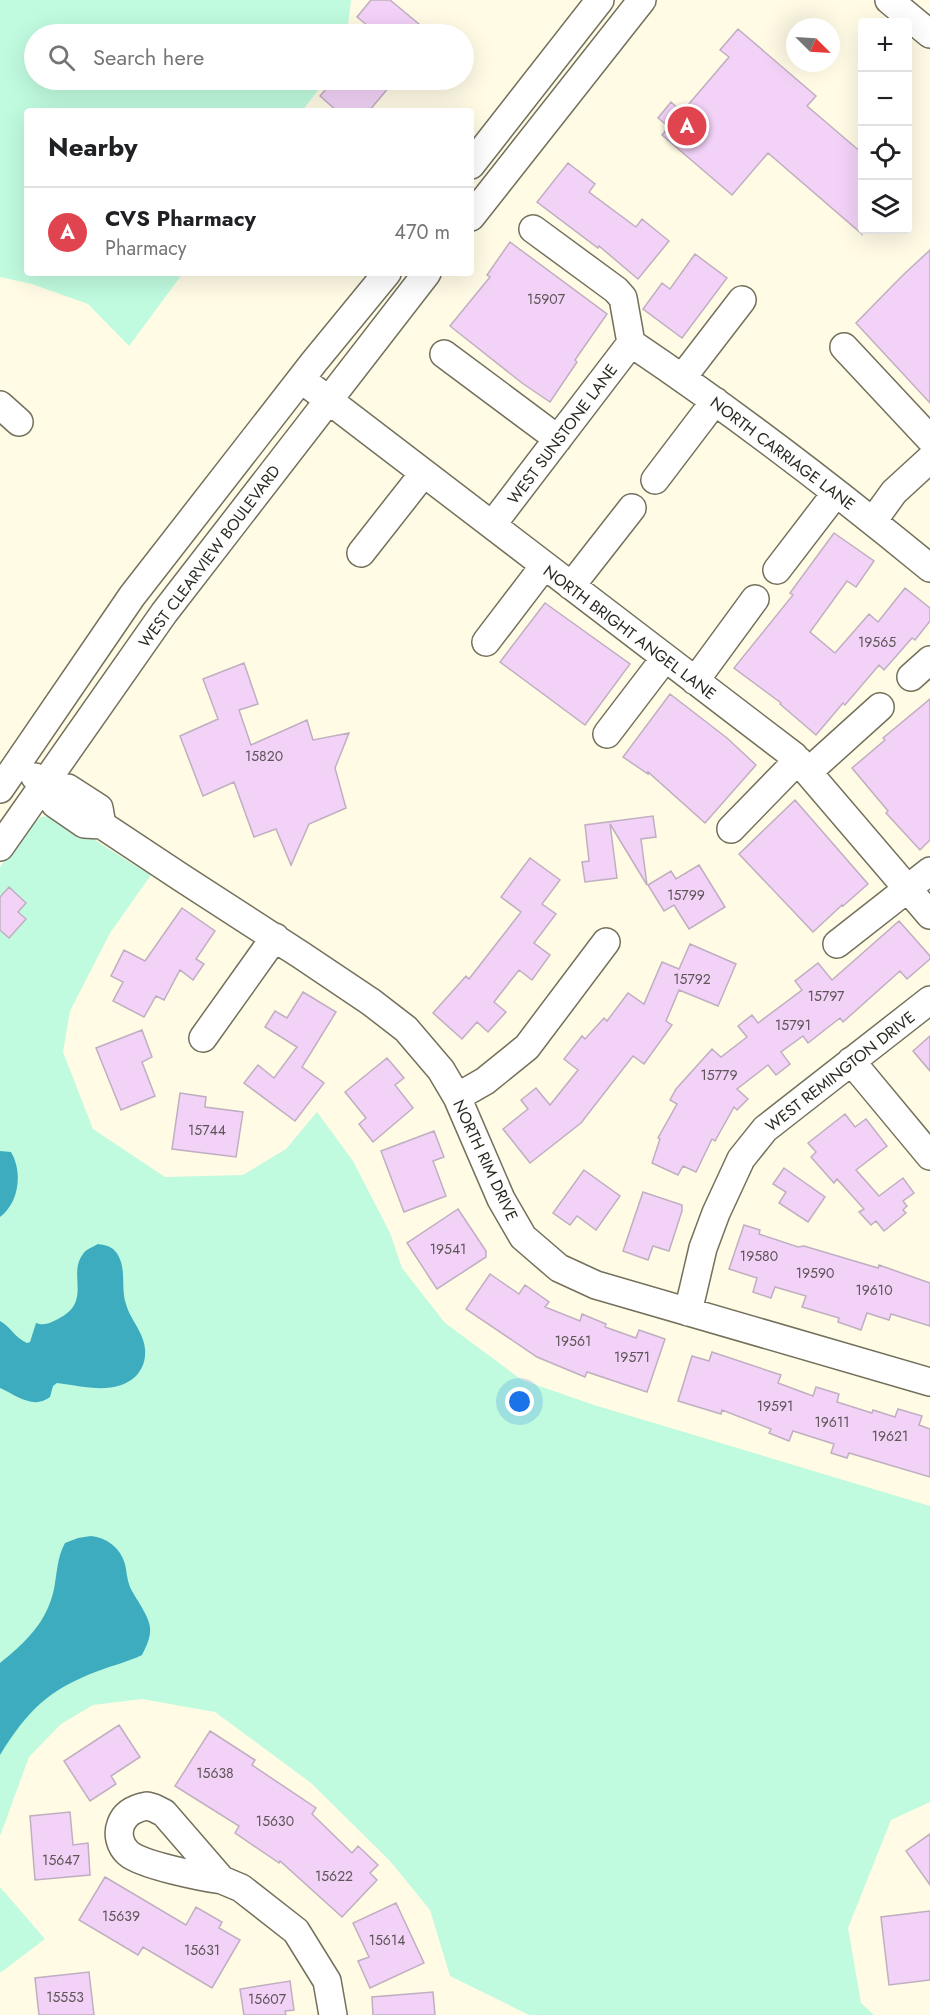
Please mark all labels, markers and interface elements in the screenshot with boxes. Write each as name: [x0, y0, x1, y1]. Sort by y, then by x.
north arrow: [786, 18, 840, 72]
map controls: [858, 18, 912, 234]
button: +: [858, 18, 912, 72]
search box: [24, 24, 474, 90]
icon: search: [45, 41, 78, 74]
text: Search here: [93, 41, 204, 73]
button: −: [858, 72, 912, 126]
pin: A: [668, 104, 706, 148]
button: locate: [858, 126, 912, 180]
text: Nearby: [48, 128, 137, 166]
button: layers: [858, 180, 912, 234]
text: CVS Pharmacy: [105, 202, 256, 234]
text: A: [60, 218, 75, 247]
text: 470 m: [394, 218, 450, 247]
text: Pharmacy: [105, 234, 187, 263]
house number: 15907: [527, 289, 566, 309]
street label: WEST SUNSTONE LANE: [502, 359, 623, 509]
street label: NORTH CARRIAGE LANE: [705, 391, 860, 516]
street label: WEST CLEARVIEW BOULEVARD: [133, 460, 286, 652]
street label: NORTH BRIGHT ANGEL LANE: [538, 560, 721, 705]
house number: 19565: [858, 632, 896, 652]
house number: 15820: [245, 746, 283, 766]
house number: 15799: [667, 885, 705, 905]
house number: 15792: [673, 969, 711, 989]
house number: 15797: [808, 986, 845, 1006]
street label: WEST REMINGTON DRIVE: [761, 1006, 920, 1137]
house number: 15791: [775, 1015, 811, 1035]
house number: 15779: [701, 1065, 737, 1085]
street label: NORTH RIM DRIVE: [447, 1096, 524, 1225]
house number: 15744: [188, 1120, 226, 1140]
house number: 19541: [430, 1239, 466, 1259]
house number: 19580: [740, 1246, 778, 1266]
house number: 19590: [796, 1263, 834, 1283]
house number: 19610: [855, 1280, 893, 1300]
house number: 19561: [555, 1331, 591, 1351]
house number: 19571: [614, 1347, 650, 1367]
your location: [505, 1387, 534, 1416]
house number: 19591: [757, 1396, 793, 1416]
house number: 19611: [814, 1412, 850, 1432]
house number: 19621: [872, 1426, 908, 1446]
house number: 15638: [196, 1763, 234, 1783]
house number: 15630: [256, 1811, 294, 1831]
house number: 15647: [42, 1850, 81, 1870]
house number: 15622: [315, 1866, 353, 1886]
house number: 15639: [102, 1906, 140, 1926]
house number: 15614: [369, 1930, 405, 1950]
house number: 15631: [184, 1940, 220, 1960]
house number: 15553: [46, 1987, 84, 2007]
house number: 15607: [248, 1989, 287, 2009]

